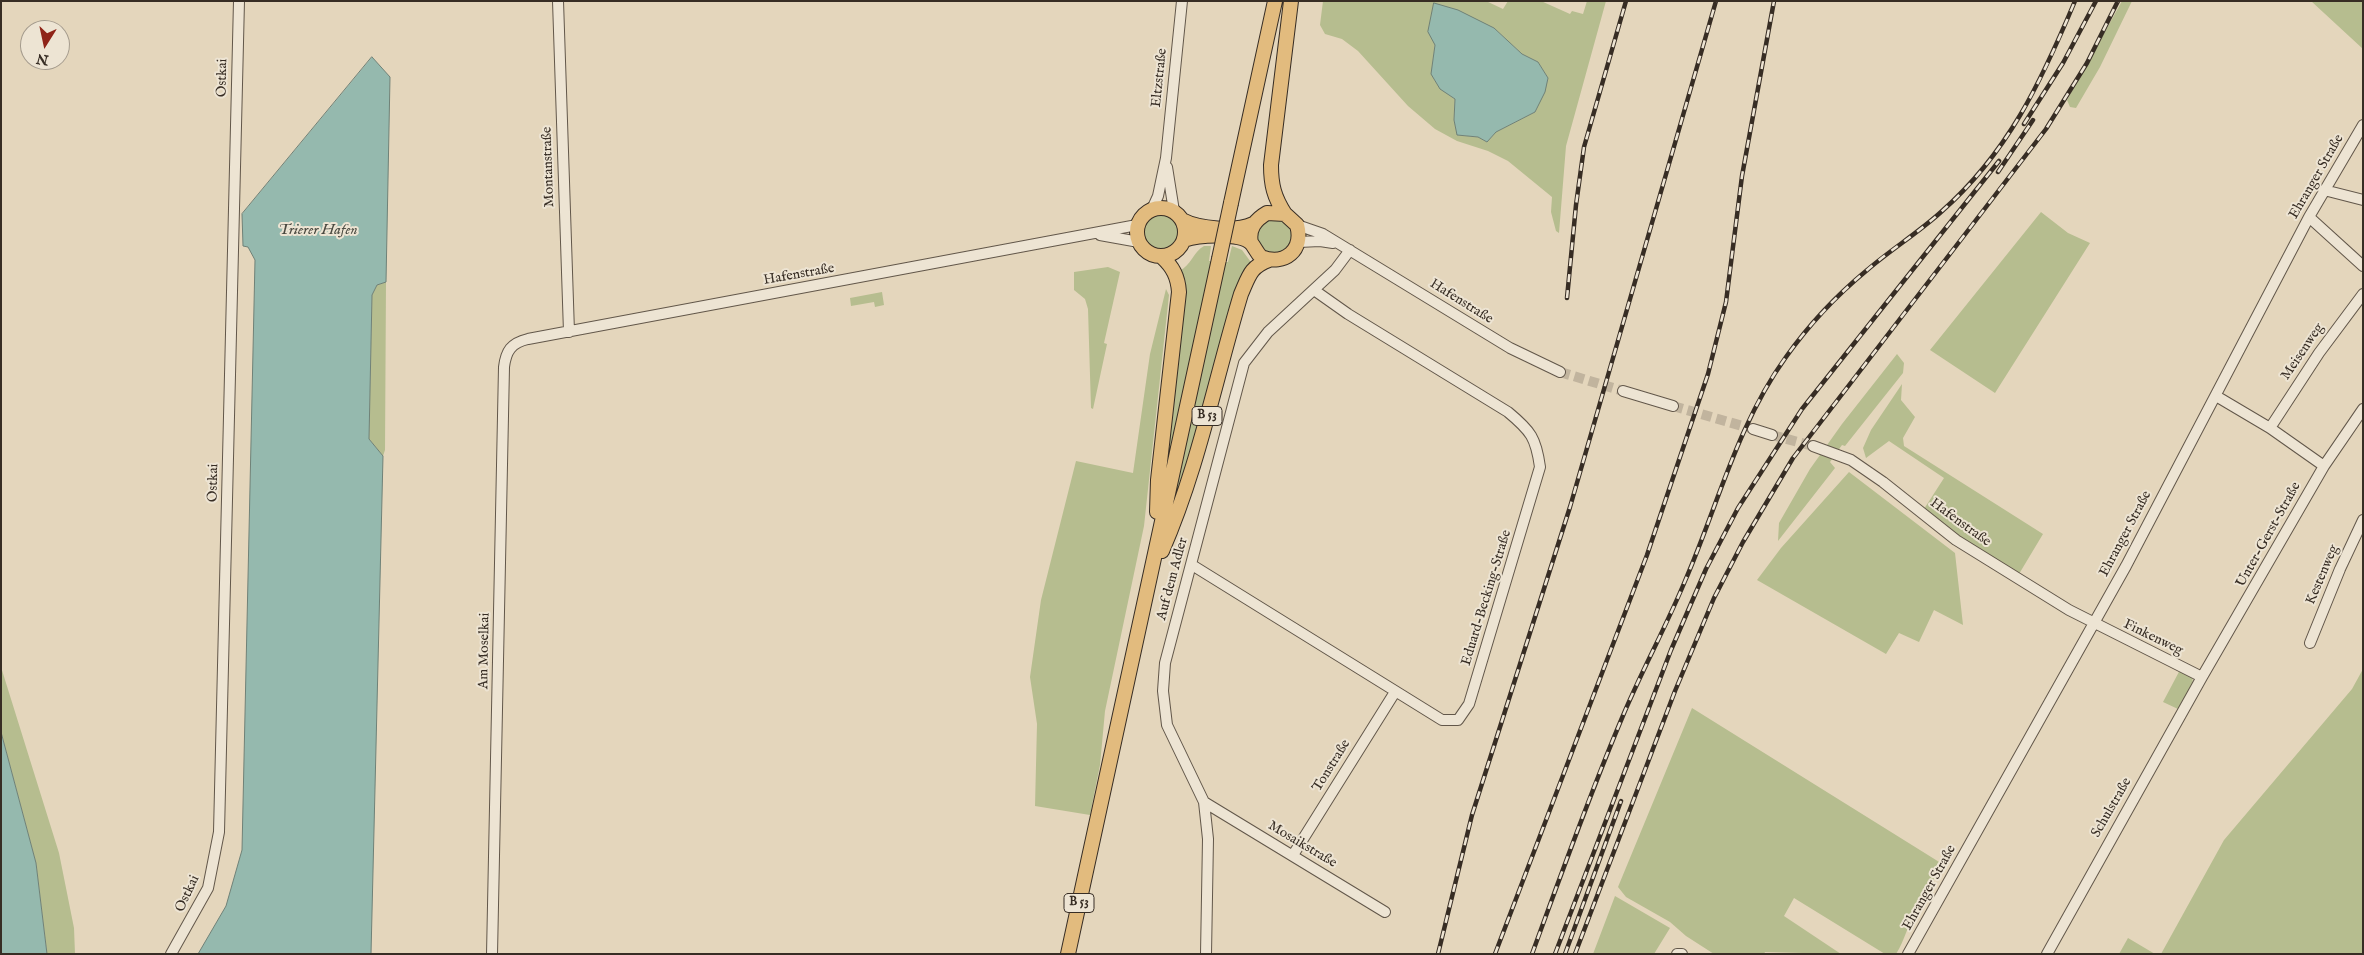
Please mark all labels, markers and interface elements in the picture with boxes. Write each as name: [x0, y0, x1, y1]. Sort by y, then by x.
north arrow: [20, 20, 70, 70]
street label: Eltzstraße: [1149, 48, 1171, 108]
text: N: [35, 49, 50, 69]
street label: Ostkai: [214, 59, 232, 97]
street label: Montanstraße: [539, 126, 559, 208]
street label: Ehranger Straße: [2286, 132, 2348, 222]
water label: Trierer Hafen: [278, 222, 358, 240]
street label: Hafenstraße: [762, 261, 836, 289]
street label: Hafenstraße: [1426, 276, 1496, 328]
street label: Meisenweg: [2278, 320, 2328, 384]
road number: B 53: [1192, 406, 1222, 426]
street label: Ostkai: [205, 464, 223, 502]
street label: Unter-Gerst-Straße: [2233, 480, 2305, 590]
street label: Ehranger Straße: [2096, 488, 2156, 580]
street label: Hafenstraße: [1926, 495, 1994, 551]
street label: Eduard-Becking-Straße: [1458, 528, 1516, 668]
street label: Auf dem Adler: [1154, 536, 1192, 622]
street label: Kestenweg: [2303, 543, 2343, 607]
street label: Am Moselkai: [476, 613, 494, 689]
street label: Finkenweg: [2120, 616, 2186, 660]
street label: Tonstraße: [1309, 737, 1355, 795]
street label: Schulstraße: [2088, 775, 2136, 841]
street label: Mosaikstraße: [1265, 818, 1339, 872]
street label: Ehranger Straße: [1900, 842, 1960, 934]
street label: Ostkai: [172, 873, 204, 915]
road number: B 53: [1064, 894, 1094, 912]

